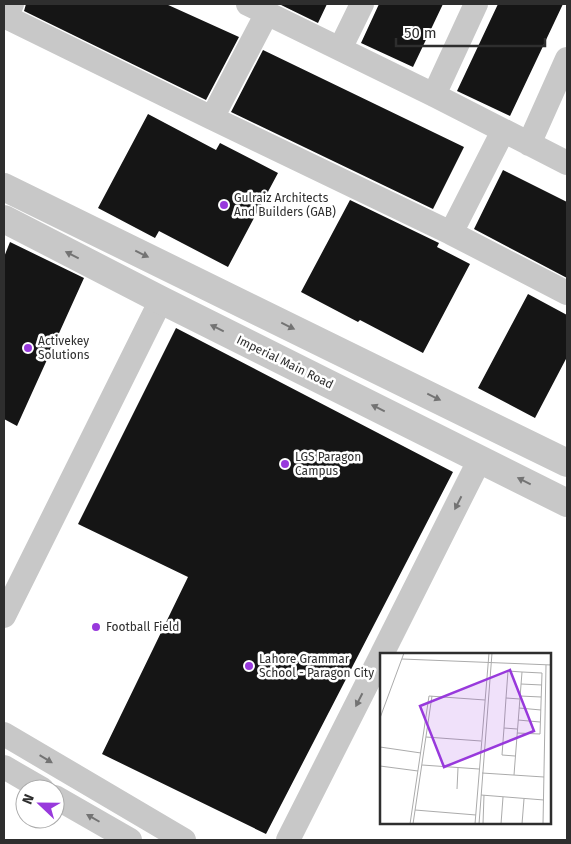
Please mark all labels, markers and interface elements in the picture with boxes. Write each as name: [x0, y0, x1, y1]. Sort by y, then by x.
scale bar: [396, 15, 545, 47]
text: 50 m: [404, 24, 437, 42]
place label: Gulraiz Architects And Builders (GAB): [234, 191, 336, 219]
marker: Gulraiz Architects And Builders (GAB): [218, 199, 230, 211]
one-way arrow: [135, 250, 149, 258]
one-way arrow: [65, 251, 80, 259]
one-way arrow: [281, 322, 295, 330]
one-way arrow: [210, 324, 225, 332]
street label: Imperial Main Road: [234, 333, 336, 391]
place label: Activekey Solutions: [38, 334, 90, 362]
marker: Activekey Solutions: [22, 342, 34, 354]
one-way arrow: [427, 393, 441, 401]
one-way arrow: [371, 404, 386, 413]
place label: LGS Paragon Campus: [295, 450, 361, 478]
marker: LGS Paragon Campus: [279, 458, 291, 470]
one-way arrow: [517, 477, 531, 485]
one-way arrow: [454, 496, 462, 510]
place label: Football Field: [106, 620, 179, 634]
marker: Football Field: [90, 621, 102, 633]
place label: Lahore Grammar School - Paragon City: [259, 652, 374, 680]
inset map: [380, 653, 551, 824]
marker: Lahore Grammar School - Paragon City: [243, 660, 255, 672]
one-way arrow: [355, 693, 363, 707]
one-way arrow: [39, 754, 52, 763]
north arrow: [15, 779, 65, 829]
text: N: [19, 792, 38, 807]
one-way arrow: [86, 814, 99, 823]

